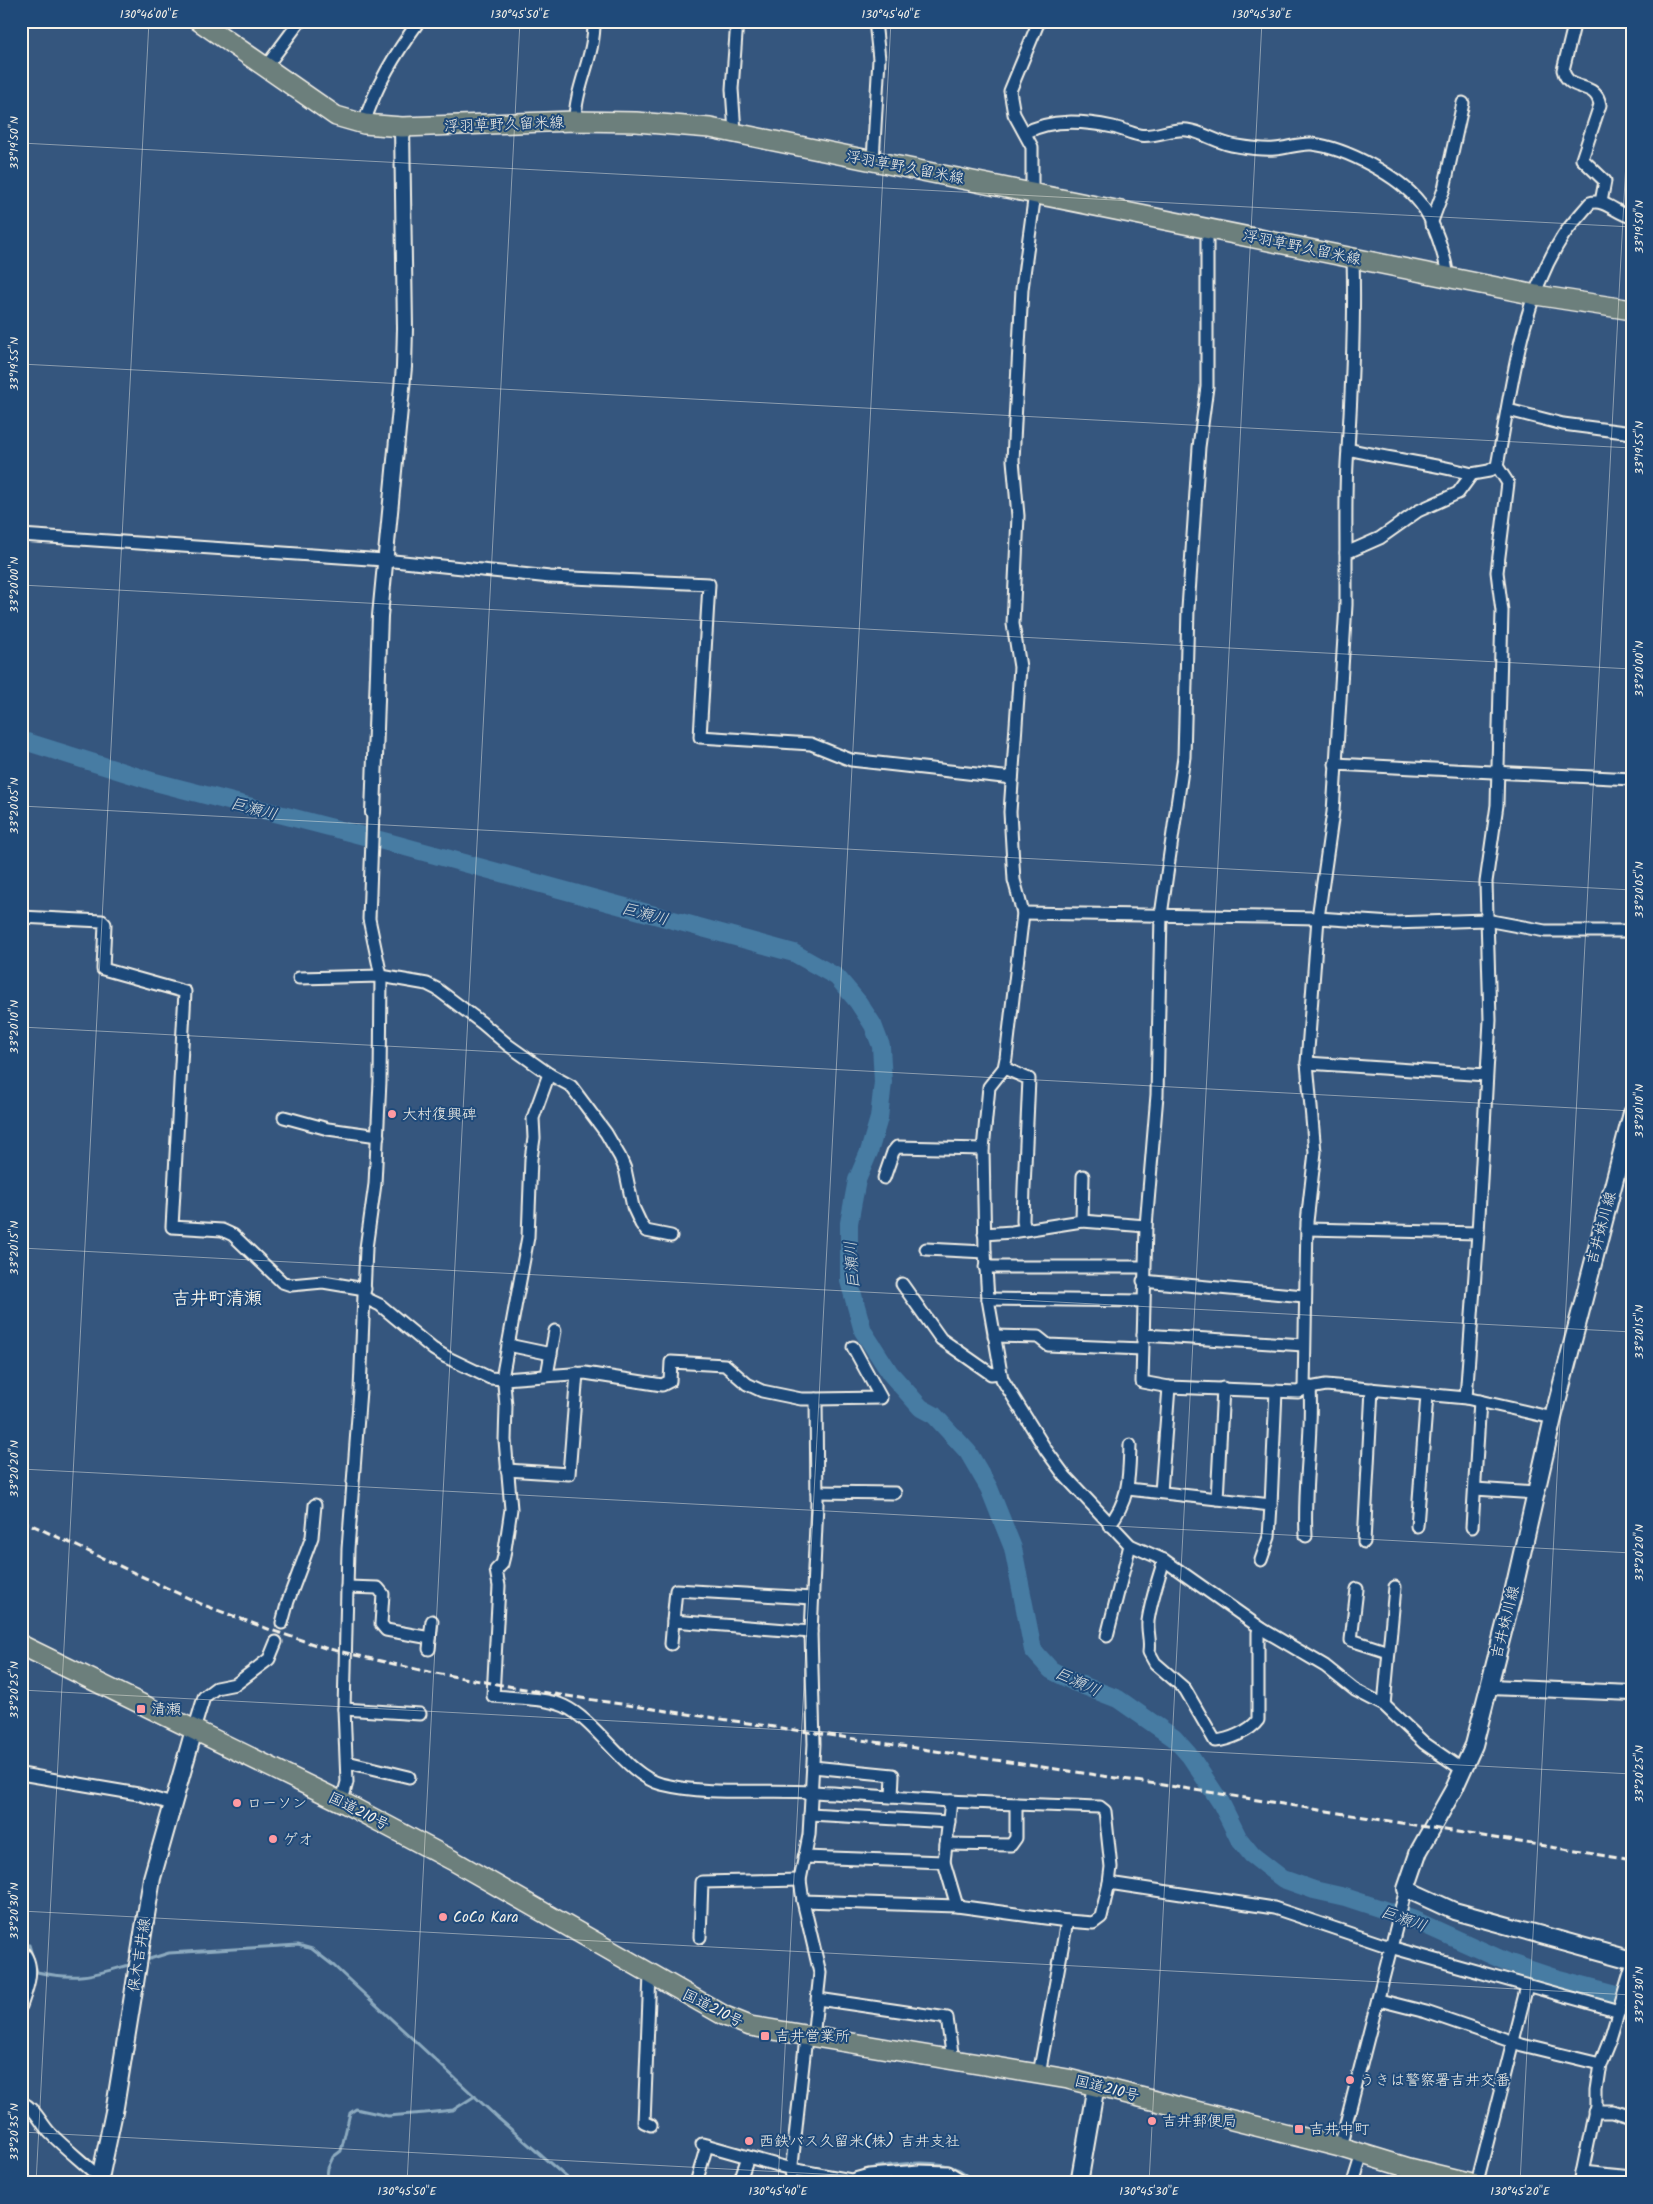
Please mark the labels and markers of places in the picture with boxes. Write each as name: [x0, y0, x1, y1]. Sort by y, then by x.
place label: 大村復興碑: [402, 1103, 477, 1127]
marker: 大村復興碑: [386, 1108, 398, 1120]
place label: 清瀬: [151, 1698, 181, 1722]
marker: 清瀬: [135, 1703, 147, 1715]
place label: ローソン: [247, 1792, 307, 1816]
marker: ローソン: [231, 1797, 243, 1809]
place label: ゲオ: [283, 1828, 313, 1852]
marker: ゲオ: [267, 1833, 279, 1845]
place label: CoCo Kara: [453, 1906, 518, 1930]
marker: CoCo Kara: [437, 1911, 449, 1923]
place label: 吉井営業所: [775, 2025, 850, 2049]
marker: 吉井営業所: [759, 2030, 771, 2042]
place label: うきは警察署吉井交番: [1360, 2069, 1510, 2093]
marker: うきは警察署吉井交番: [1344, 2074, 1356, 2086]
place label: 吉井郵便局: [1162, 2110, 1237, 2134]
marker: 吉井郵便局: [1146, 2115, 1158, 2127]
place label: 吉井中町: [1309, 2118, 1370, 2142]
marker: 吉井中町: [1293, 2123, 1305, 2135]
place label: 西鉄バス久留米(株) 吉井支社: [759, 2130, 960, 2154]
marker: 西鉄バス久留米(株) 吉井支社: [743, 2135, 755, 2147]

